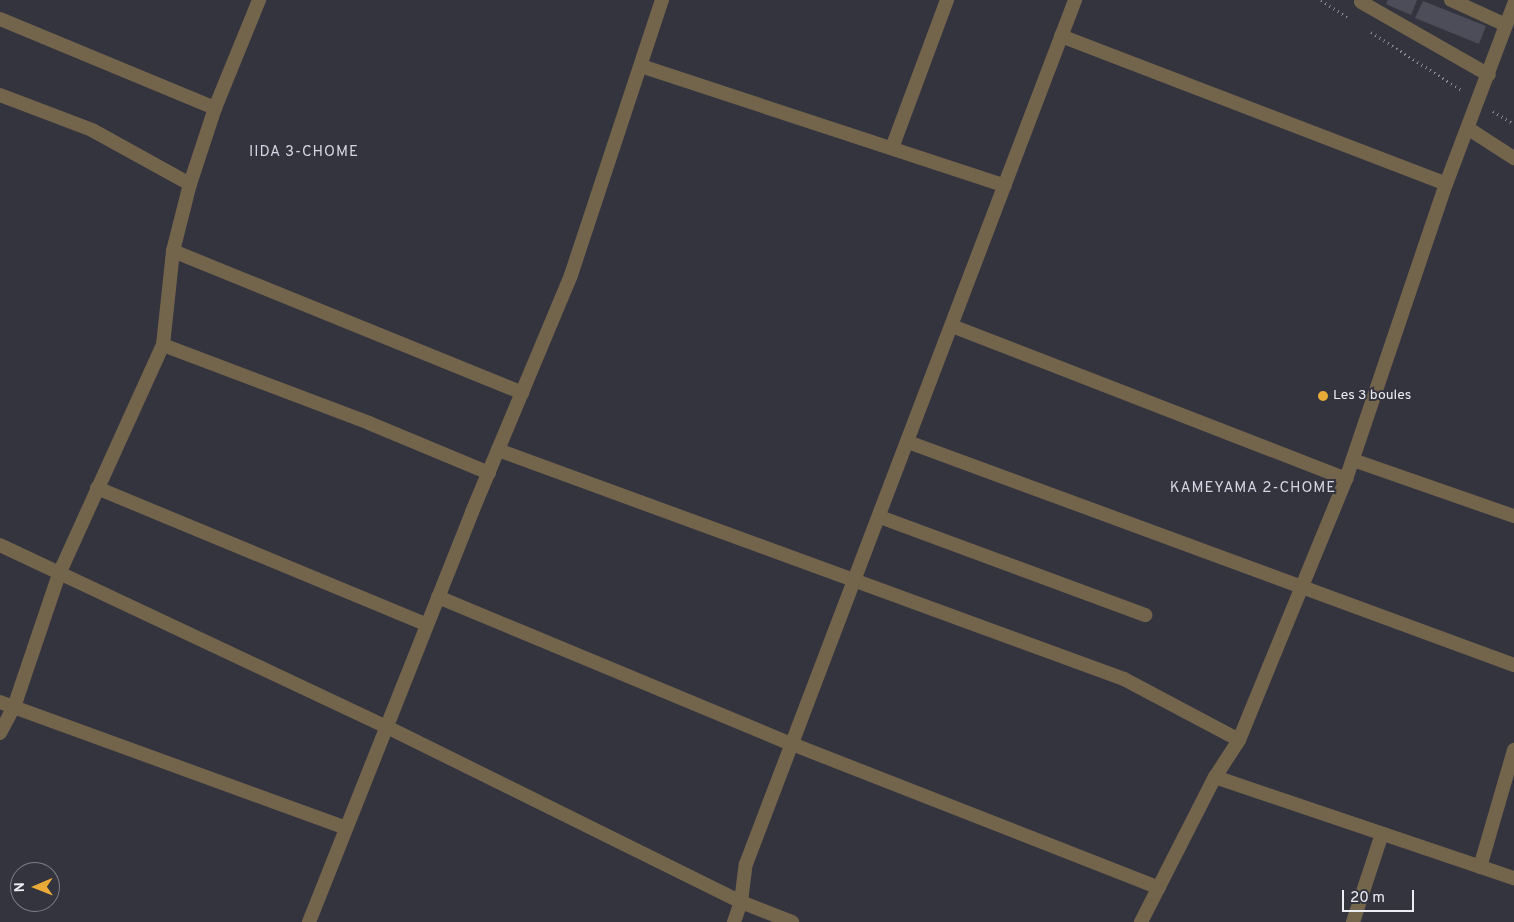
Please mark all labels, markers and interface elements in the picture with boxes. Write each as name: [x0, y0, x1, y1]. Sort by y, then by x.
district label: IIDA 3-CHOME: [247, 144, 361, 162]
place label: Les 3 boules: [1333, 388, 1411, 404]
marker: Les 3 boules: [1317, 390, 1329, 402]
district label: KAMEYAMA 2-CHOME: [1167, 480, 1339, 498]
north arrow: [10, 862, 60, 912]
scale bar: [1344, 880, 1416, 912]
text: N: [12, 882, 29, 892]
text: 20 m: [1350, 889, 1385, 908]

